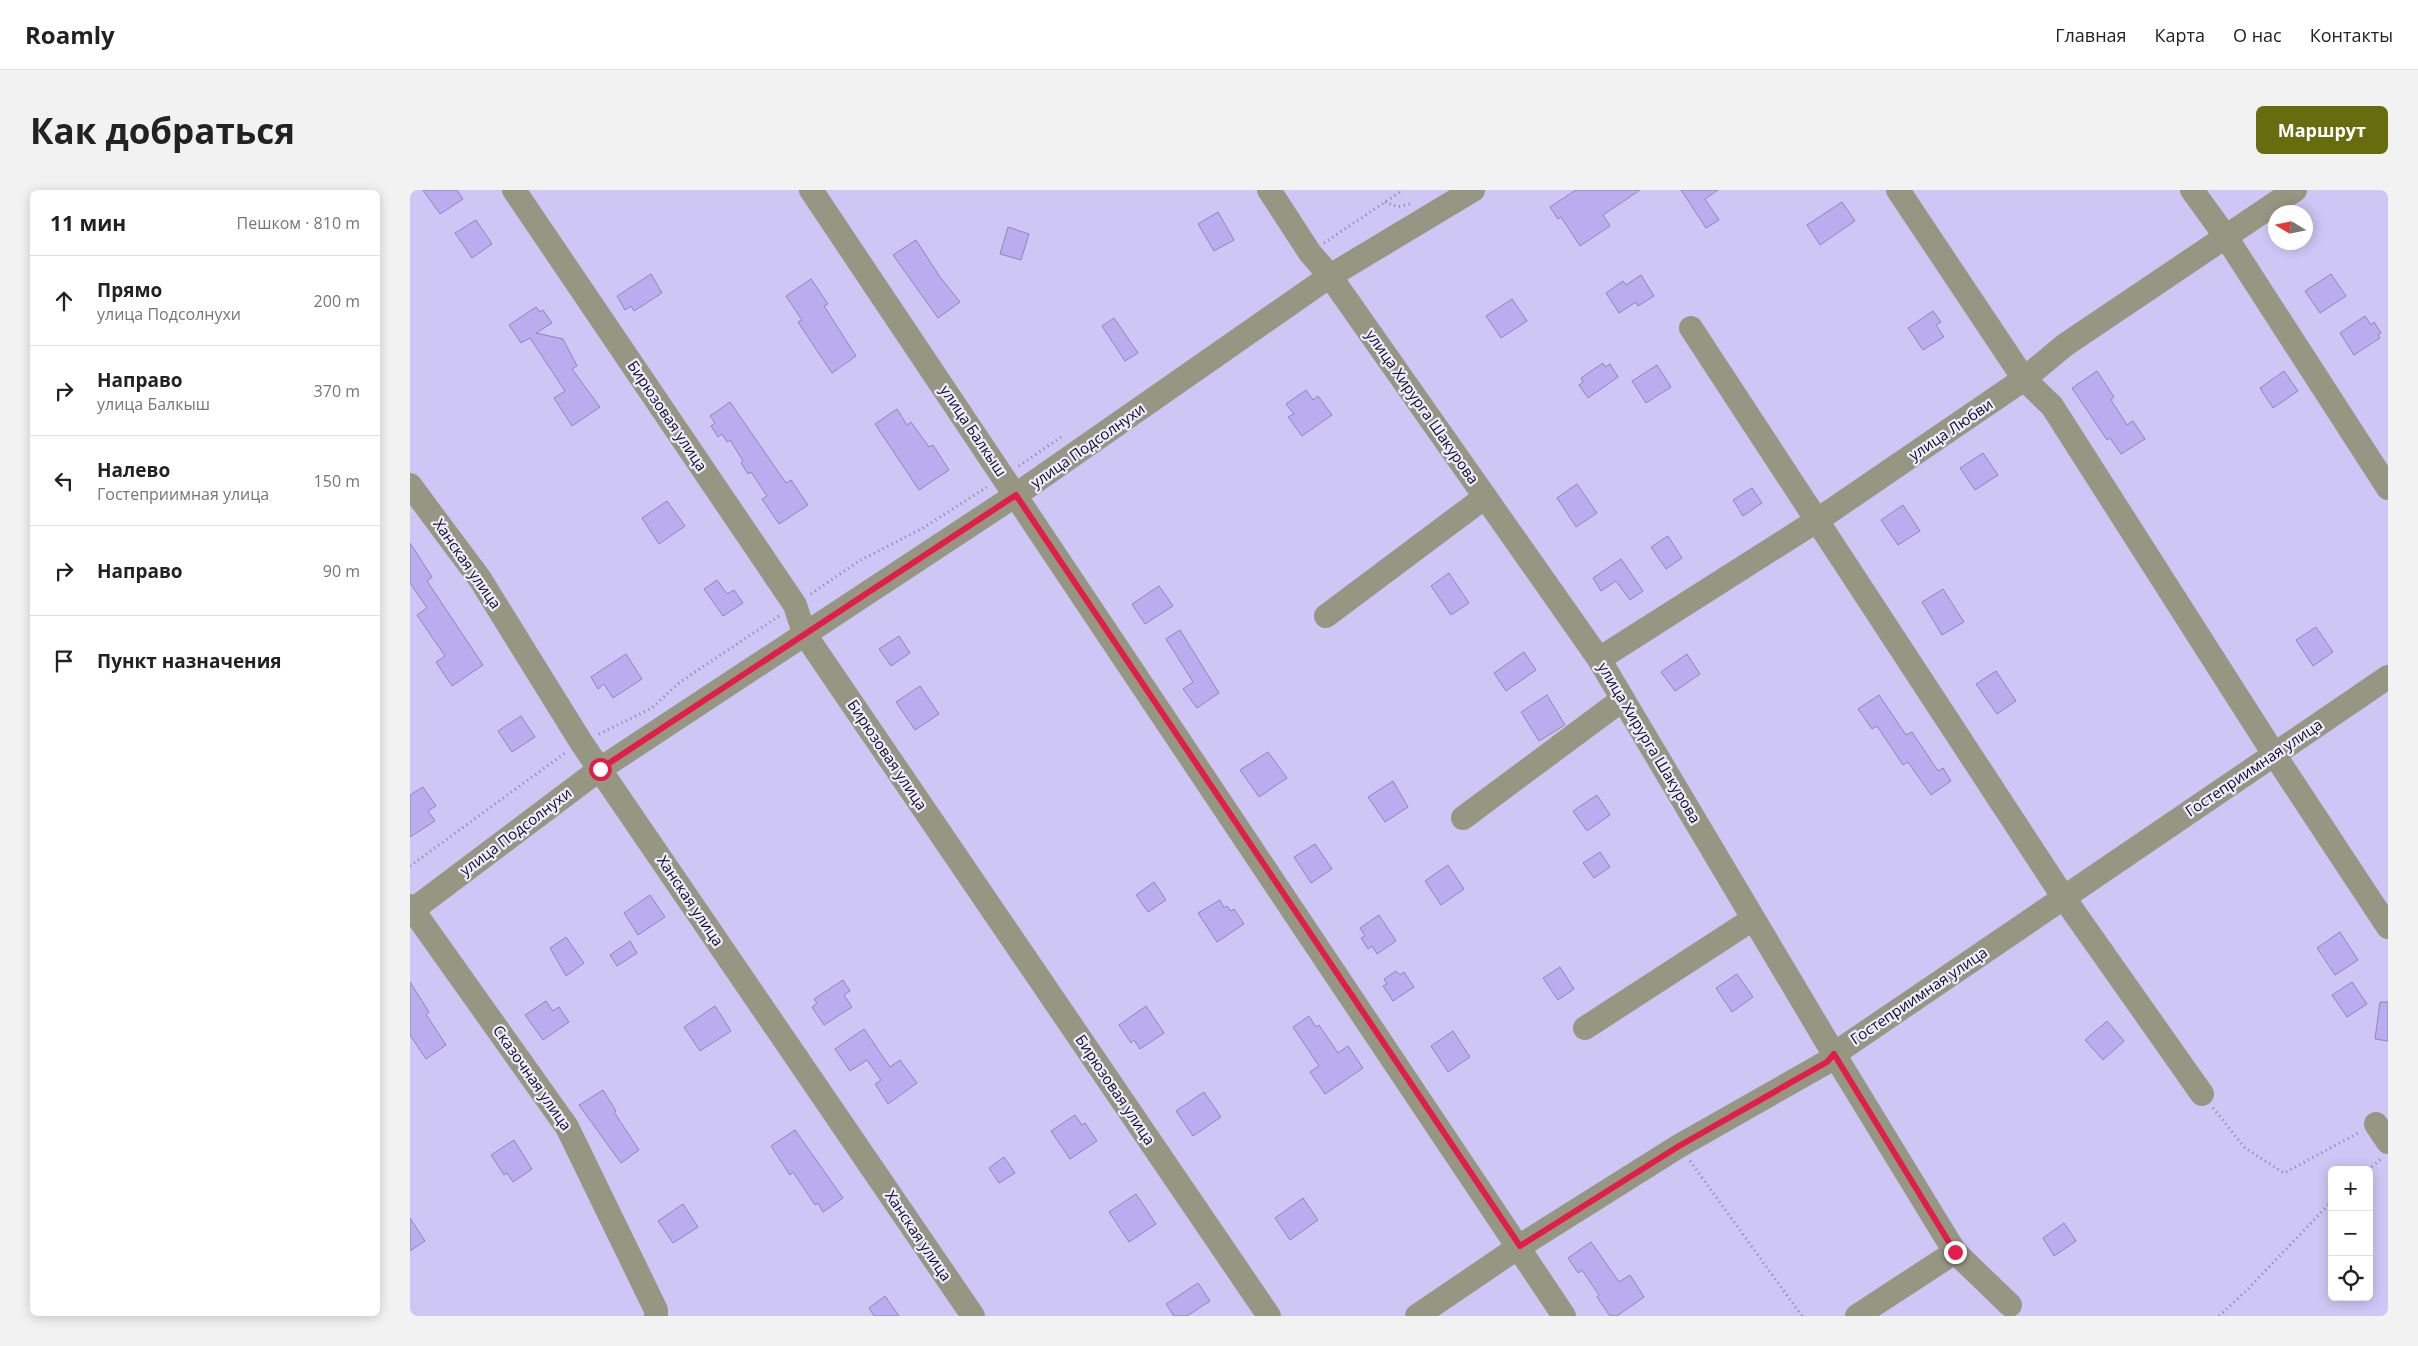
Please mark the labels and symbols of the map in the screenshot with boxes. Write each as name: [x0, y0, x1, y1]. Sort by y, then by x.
north arrow: [2268, 205, 2313, 250]
street label: улица Хирурга Шакурова: [1362, 325, 1484, 488]
street label: Бирюзовая улица: [623, 356, 712, 475]
street label: улица Балкыш: [936, 381, 1012, 480]
street label: улица Любви: [1905, 394, 1996, 465]
street label: улица Подсолнухи: [1026, 398, 1148, 492]
street label: Ханская улица: [429, 515, 506, 612]
street label: улица Хирурга Шакурова: [1594, 658, 1706, 827]
street label: Бирюзовая улица: [843, 695, 932, 814]
street label: Гостеприимная улица: [2181, 714, 2326, 821]
route start: [589, 758, 612, 781]
street label: улица Подсолнухи: [455, 783, 575, 880]
street label: Ханская улица: [653, 851, 729, 950]
street label: Гостеприимная улица: [1846, 942, 1991, 1049]
street label: Сказочная улица: [489, 1021, 577, 1134]
street label: Бирюзовая улица: [1071, 1030, 1160, 1149]
street label: Ханская улица: [881, 1186, 957, 1285]
route end: [1944, 1241, 1967, 1264]

